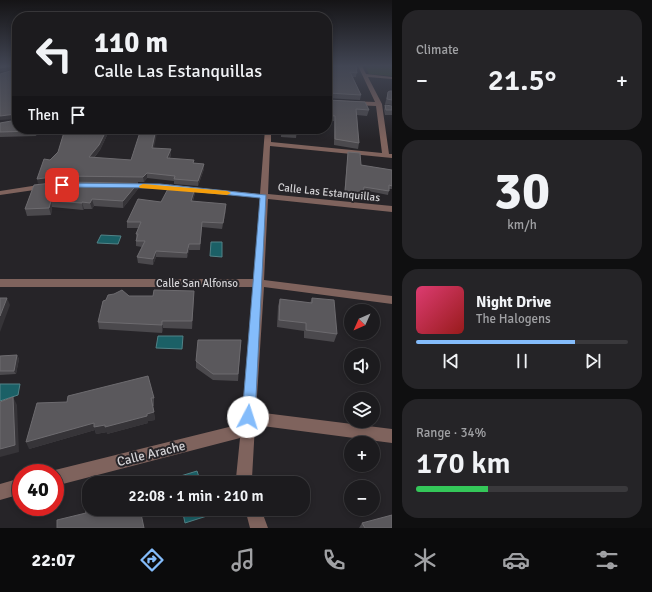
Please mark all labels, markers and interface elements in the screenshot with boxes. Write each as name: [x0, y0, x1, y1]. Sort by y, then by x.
text: 110 m: [94, 26, 168, 60]
icon: left: [28, 28, 80, 80]
text: Climate: [416, 42, 459, 58]
text: Calle Las Estanquillas: [94, 60, 262, 82]
text: 21.5°: [488, 62, 556, 99]
text: −: [416, 67, 428, 94]
text: +: [616, 67, 628, 94]
icon: arrive: [67, 104, 89, 126]
text: Then: [28, 106, 59, 124]
text: 30: [494, 159, 550, 223]
pin: [45, 168, 79, 202]
icon: arrive: [51, 174, 73, 196]
street label: Calle Las Estanquillas: [277, 181, 381, 204]
text: km/h: [507, 217, 537, 233]
street label: Calle San Alfonso: [156, 277, 238, 290]
text: Night Drive: [476, 293, 551, 311]
north arrow: [344, 304, 380, 340]
map controls: [344, 304, 380, 516]
text: The Halogens: [476, 311, 551, 327]
button: sound: [344, 348, 380, 384]
icon: previous: [440, 350, 462, 372]
icon: pause: [511, 350, 533, 372]
icon: next: [582, 350, 604, 372]
button: layers: [344, 392, 380, 428]
position arrow: [227, 396, 269, 438]
text: Range · 34%: [416, 425, 486, 441]
button: +: [344, 436, 380, 472]
street label: Calle Arache: [115, 438, 187, 470]
text: 170 km: [416, 445, 511, 482]
speed limit sign: 40: [12, 464, 64, 516]
button: −: [344, 480, 380, 516]
text: 22:08 · 1 min · 210 m: [129, 487, 263, 505]
icon: directions: [138, 546, 166, 574]
icon: music: [229, 546, 257, 574]
icon: phone: [320, 546, 348, 574]
icon: climate: [411, 546, 439, 574]
icon: car: [502, 546, 530, 574]
icon: filters: [593, 546, 621, 574]
text: 22:07: [31, 549, 76, 571]

